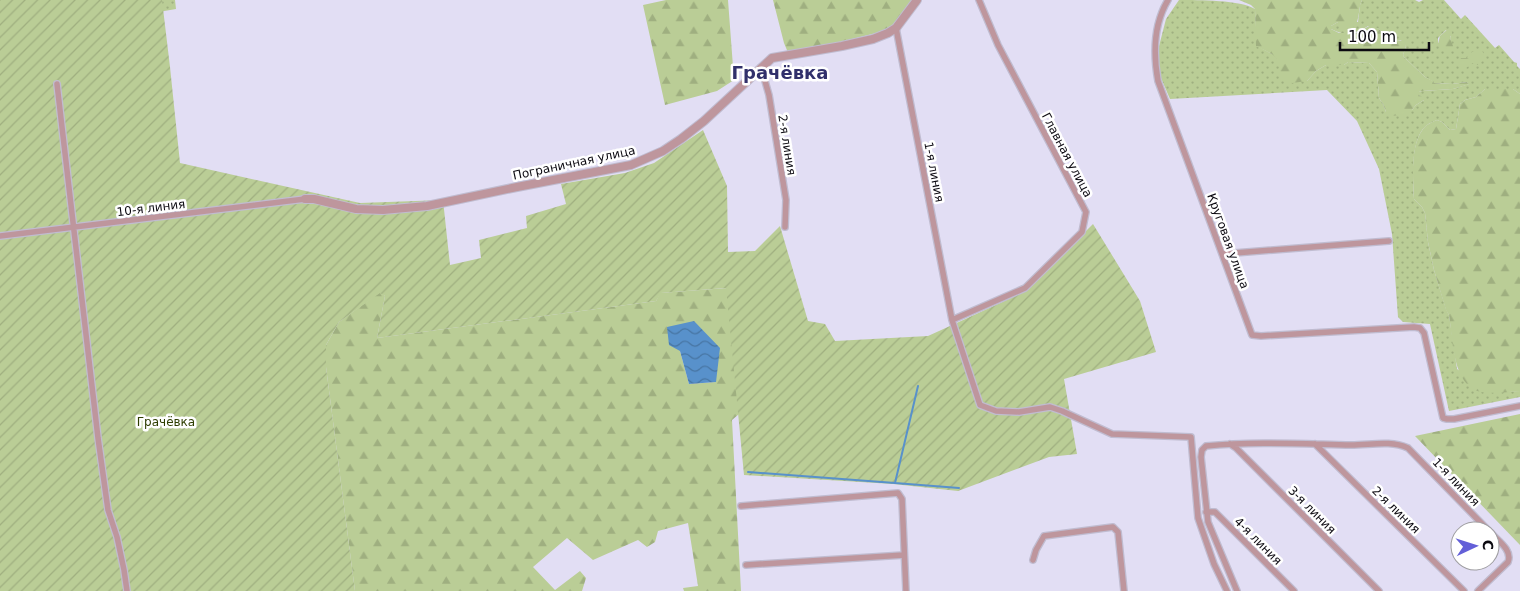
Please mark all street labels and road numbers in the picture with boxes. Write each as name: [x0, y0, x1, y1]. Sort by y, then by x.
street label: Главная улица: [1039, 110, 1095, 200]
street label: 2-я линия: [775, 114, 799, 176]
street label: 1-я линия: [921, 141, 947, 203]
street label: Пограничная улица: [512, 143, 636, 183]
street label: Круговая улица: [1204, 191, 1252, 291]
street label: 10-я линия: [116, 197, 186, 219]
street label: 1-я линия: [1430, 455, 1482, 509]
street label: 3-я линия: [1285, 483, 1339, 537]
street label: 2-я линия: [1369, 484, 1423, 536]
street label: 4-я линия: [1231, 514, 1285, 568]

